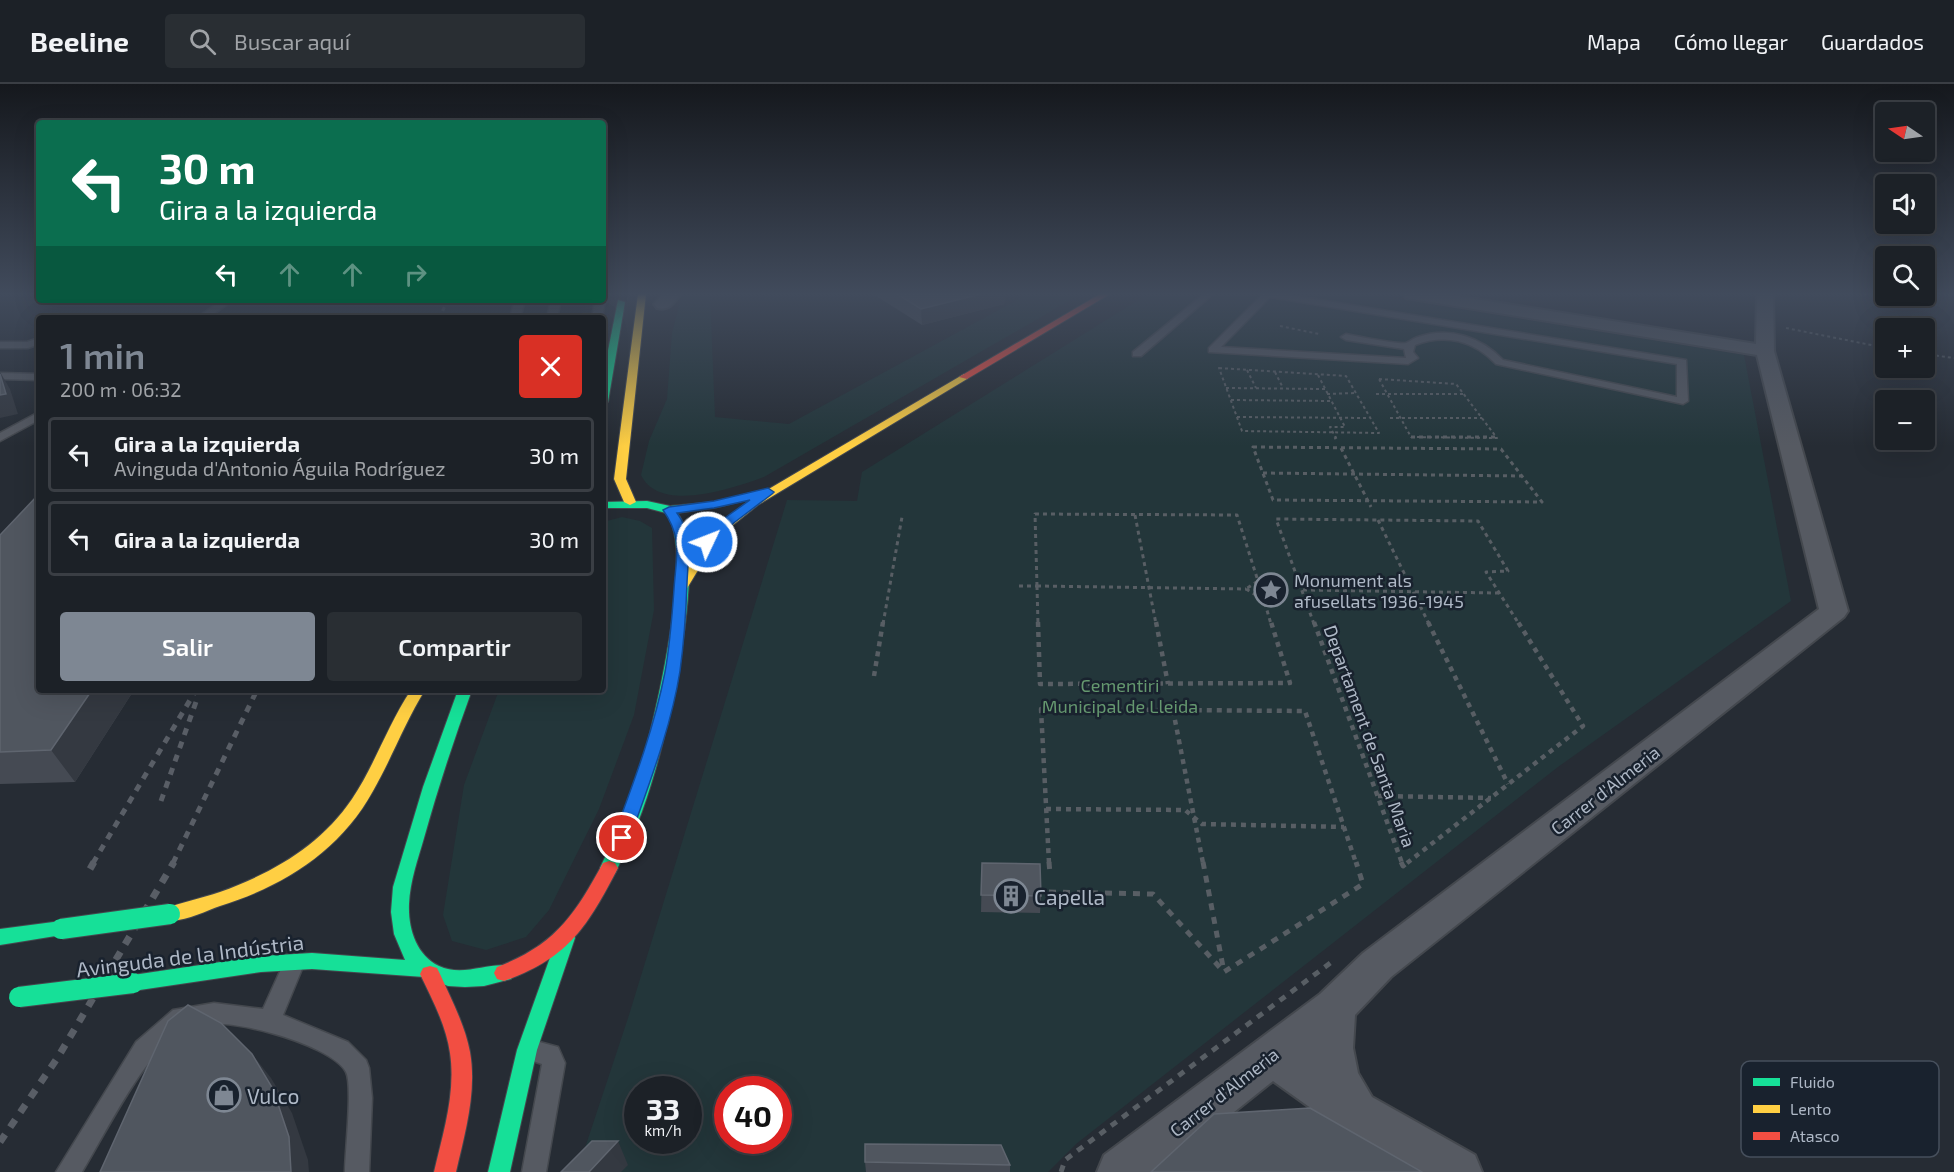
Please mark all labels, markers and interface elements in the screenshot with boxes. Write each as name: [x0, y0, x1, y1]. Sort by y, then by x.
search box: [165, 14, 585, 68]
text: Beeline: [30, 24, 129, 58]
icon: search: [186, 25, 219, 58]
text: Buscar aquí: [234, 28, 350, 54]
text: Mapa: [1587, 29, 1641, 54]
text: Cómo llegar: [1674, 29, 1788, 54]
text: Guardados: [1821, 29, 1924, 54]
north arrow: [1875, 102, 1935, 162]
map controls: [1875, 102, 1935, 450]
text: 30 m: [159, 142, 255, 192]
icon: left: [60, 144, 138, 222]
button: sound: [1875, 174, 1935, 234]
text: Gira a la izquierda: [159, 193, 377, 225]
button: search: [1875, 246, 1935, 306]
icon: left: [210, 258, 243, 291]
icon: ahead: [273, 258, 306, 291]
icon: ahead: [336, 258, 369, 291]
icon: right: [399, 258, 432, 291]
button: +: [1875, 318, 1935, 378]
text: 1 min: [60, 333, 145, 376]
button: close: [519, 335, 582, 398]
text: 200 m · 06:32: [60, 377, 182, 401]
button: −: [1875, 390, 1935, 450]
text: Gira a la izquierda: [114, 430, 300, 456]
icon: left: [63, 438, 96, 471]
text: 30 m: [529, 442, 579, 468]
text: Avinguda d'Antonio Águila Rodríguez: [114, 456, 445, 480]
position arrow: [675, 510, 739, 574]
icon: left: [63, 522, 96, 555]
text: Gira a la izquierda: [114, 526, 300, 552]
text: 30 m: [529, 526, 579, 552]
place label: Monument als afusellats 1936-1945: [1294, 569, 1464, 612]
place icon: Monument als afusellats 1936-1945: [1253, 572, 1289, 608]
button: Salir: [60, 612, 315, 681]
button: Compartir: [327, 612, 582, 681]
street label: Departament de Santa Maria: [1319, 622, 1421, 850]
park label: Cementiri Municipal de Lleida: [1042, 674, 1198, 717]
street label: Carrer d'Almeria: [1546, 741, 1664, 839]
pin: [596, 812, 647, 863]
icon: arrive: [605, 821, 638, 854]
building icon: Capella: [993, 878, 1029, 914]
place label: Capella: [1034, 884, 1105, 909]
street label: Avinguda de la Indústria: [75, 929, 305, 981]
street label: Carrer d'Almeria: [1165, 1043, 1283, 1141]
legend: [1741, 1061, 1939, 1157]
text: Fluido: [1790, 1072, 1835, 1091]
speed limit sign: 40: [714, 1076, 792, 1154]
shop icon: Vulco: [206, 1077, 242, 1113]
place label: Vulco: [247, 1083, 300, 1108]
text: 33: [646, 1090, 680, 1126]
text: Lento: [1790, 1099, 1831, 1118]
text: km/h: [644, 1121, 682, 1139]
text: Atasco: [1790, 1126, 1840, 1145]

